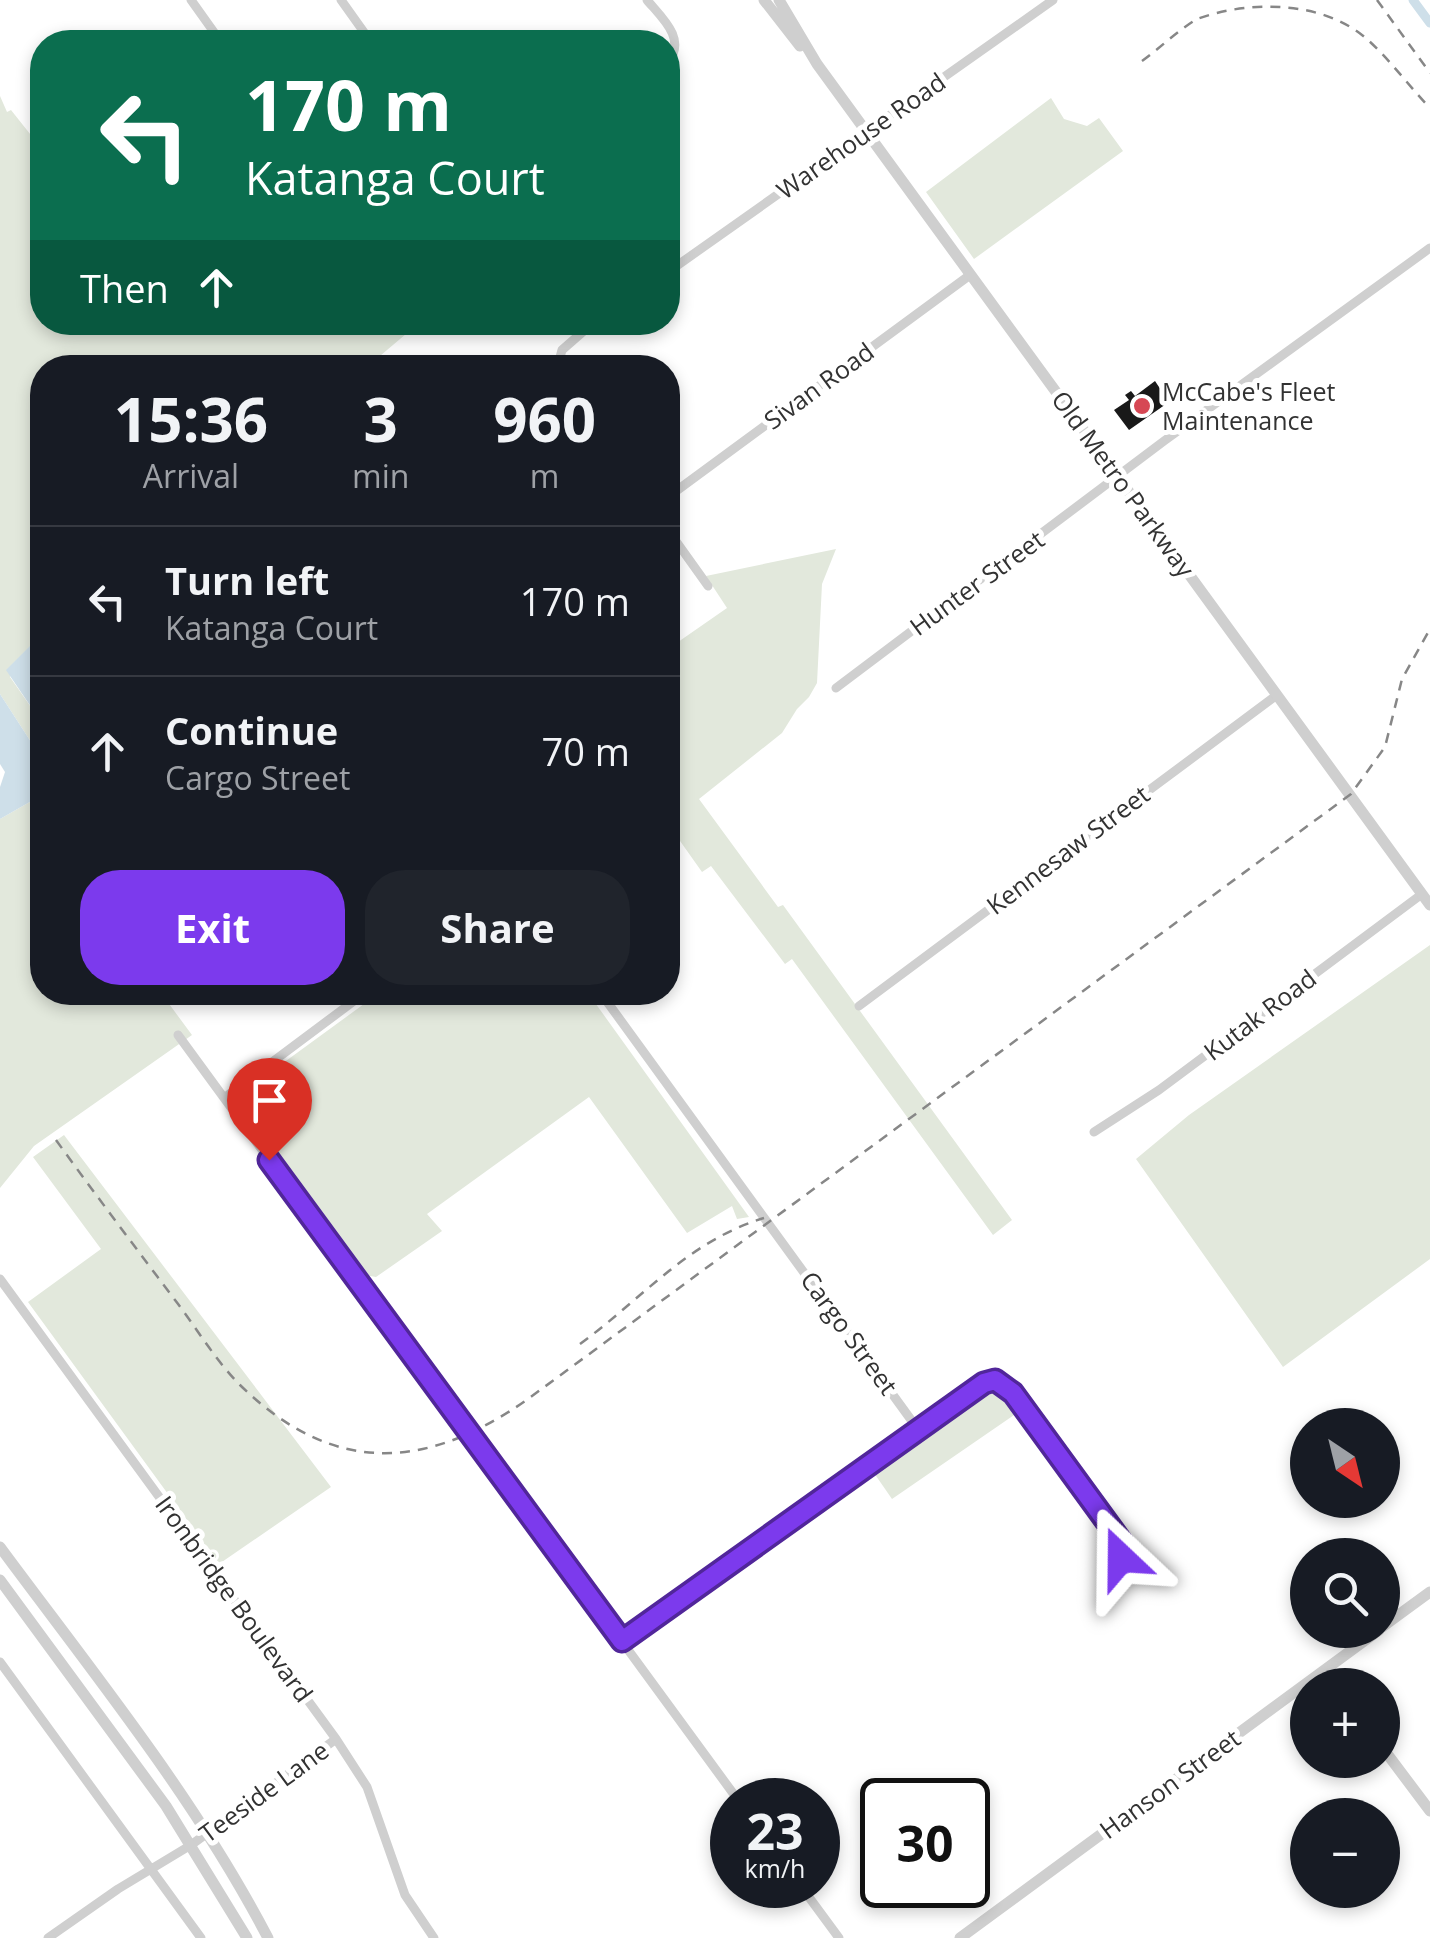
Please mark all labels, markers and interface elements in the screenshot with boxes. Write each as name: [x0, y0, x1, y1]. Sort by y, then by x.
text: 170 m: [245, 56, 452, 152]
street label: Warehouse Road: [769, 64, 952, 206]
icon: left: [80, 70, 210, 200]
text: Katanga Court: [245, 147, 545, 208]
icon: ahead: [189, 260, 244, 315]
text: Then: [80, 262, 169, 314]
street label: Sivan Road: [757, 334, 880, 437]
place label: McCabe's Fleet Maintenance: [1162, 374, 1336, 437]
text: 15:36: [114, 378, 268, 460]
text: 3: [364, 378, 398, 460]
text: 960: [493, 378, 596, 460]
street label: Old Metro Parkway: [1045, 383, 1203, 584]
marker: McCabe's Fleet Maintenance: [1131, 395, 1153, 417]
text: Arrival: [143, 454, 239, 497]
text: min: [352, 454, 409, 497]
text: m: [530, 454, 559, 497]
street label: Hunter Street: [902, 522, 1051, 643]
text: Turn left: [165, 554, 329, 606]
icon: left: [80, 574, 135, 629]
text: 170 m: [520, 575, 630, 627]
text: Katanga Court: [165, 606, 378, 649]
text: Continue: [165, 704, 338, 756]
icon: ahead: [80, 724, 135, 779]
text: 70 m: [541, 725, 630, 777]
text: Cargo Street: [165, 756, 350, 799]
street label: Kennesaw Street: [979, 777, 1156, 922]
button: Exit: [80, 870, 345, 985]
button: Share: [365, 870, 630, 985]
street label: Kutak Road: [1196, 961, 1323, 1068]
pin: [227, 1058, 312, 1161]
icon: arrive: [242, 1073, 297, 1128]
street label: Cargo Street: [794, 1264, 906, 1401]
north arrow: [1290, 1408, 1400, 1518]
map controls: [1290, 1408, 1400, 1908]
street label: Ironbridge Boulevard: [148, 1488, 321, 1709]
position arrow: [1069, 1506, 1173, 1610]
button: search: [1290, 1538, 1400, 1648]
button: +: [1290, 1668, 1400, 1778]
street label: Hanson Street: [1092, 1721, 1247, 1846]
street label: Teeside Lane: [192, 1733, 335, 1850]
speed limit sign: 30: [860, 1778, 990, 1908]
text: 23: [746, 1797, 804, 1865]
button: −: [1290, 1798, 1400, 1908]
text: km/h: [745, 1851, 805, 1885]

